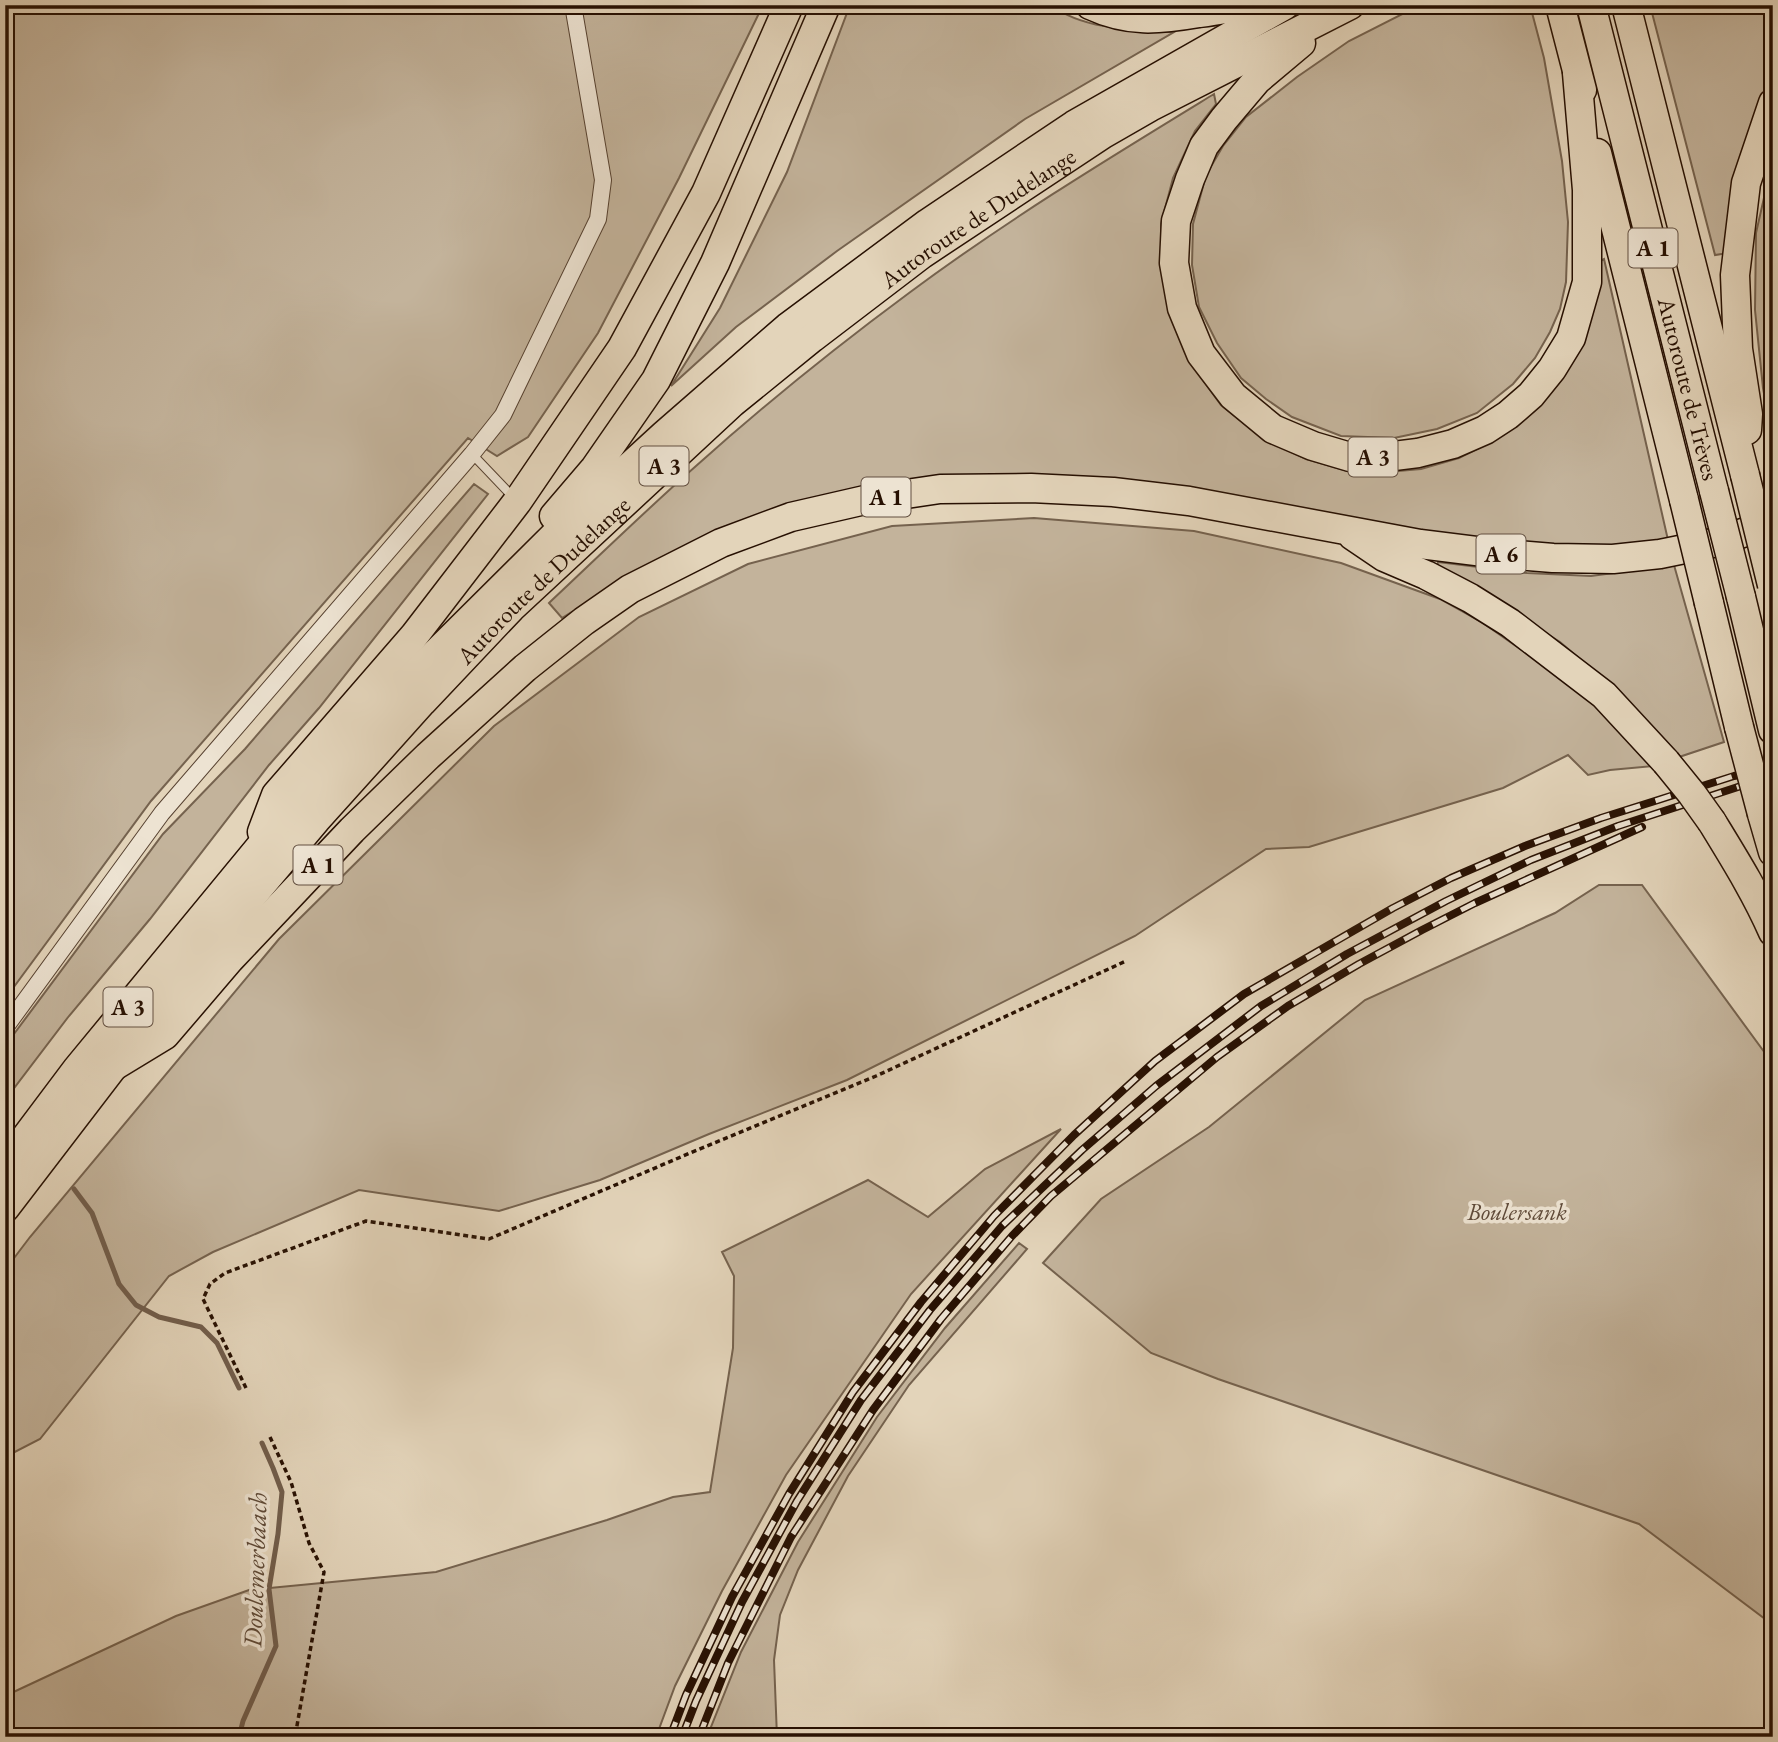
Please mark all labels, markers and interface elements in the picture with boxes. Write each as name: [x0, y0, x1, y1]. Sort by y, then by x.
street label: Autoroute de Dudelange: [873, 140, 1081, 296]
road number: A 1: [1628, 229, 1678, 268]
street label: Autoroute de Trèves: [1650, 293, 1727, 483]
road number: A 3: [1348, 438, 1398, 477]
road number: A 3: [640, 446, 688, 486]
road number: A 1: [862, 477, 910, 516]
street label: Autoroute de Dudelange: [449, 489, 637, 671]
road number: A 6: [1476, 534, 1526, 574]
road number: A 1: [294, 846, 342, 884]
road number: A 3: [104, 988, 152, 1026]
park label: Boulersank: [1466, 1196, 1567, 1227]
water label: Doulemerbaach: [235, 1492, 275, 1649]

